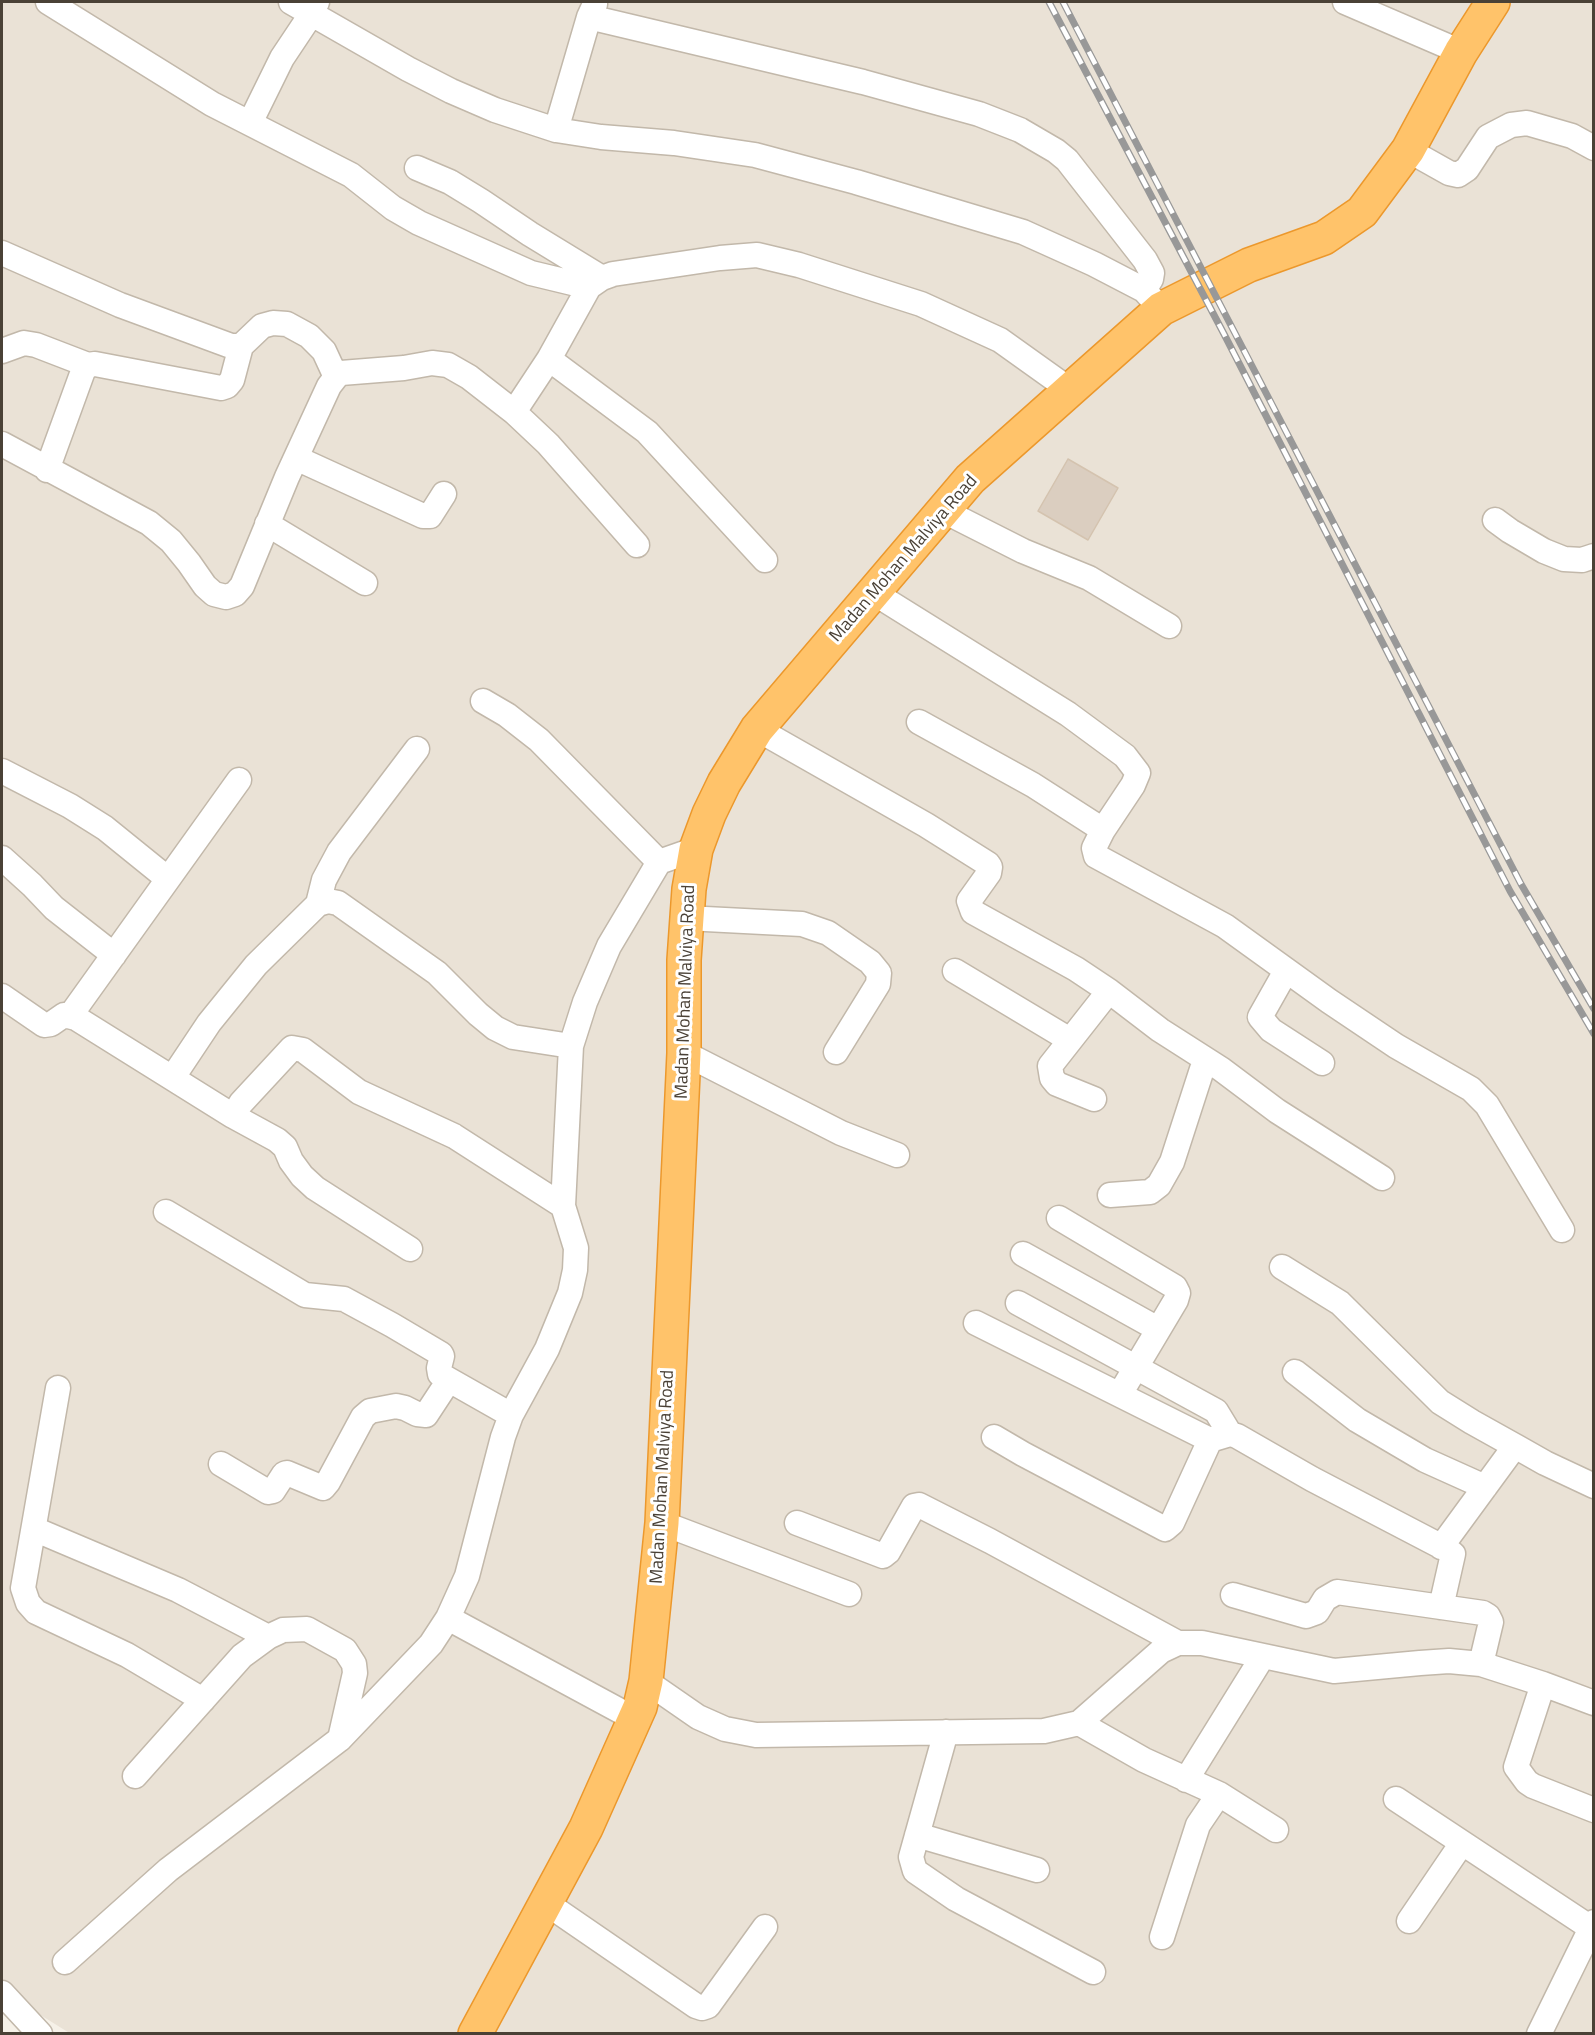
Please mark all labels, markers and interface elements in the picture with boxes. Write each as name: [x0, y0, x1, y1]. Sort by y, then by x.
street label: Madan Mohan Malviya Road: [825, 471, 983, 647]
street label: Madan Mohan Malviya Road: [671, 884, 701, 1100]
street label: Madan Mohan Malviya Road: [647, 1369, 679, 1585]

